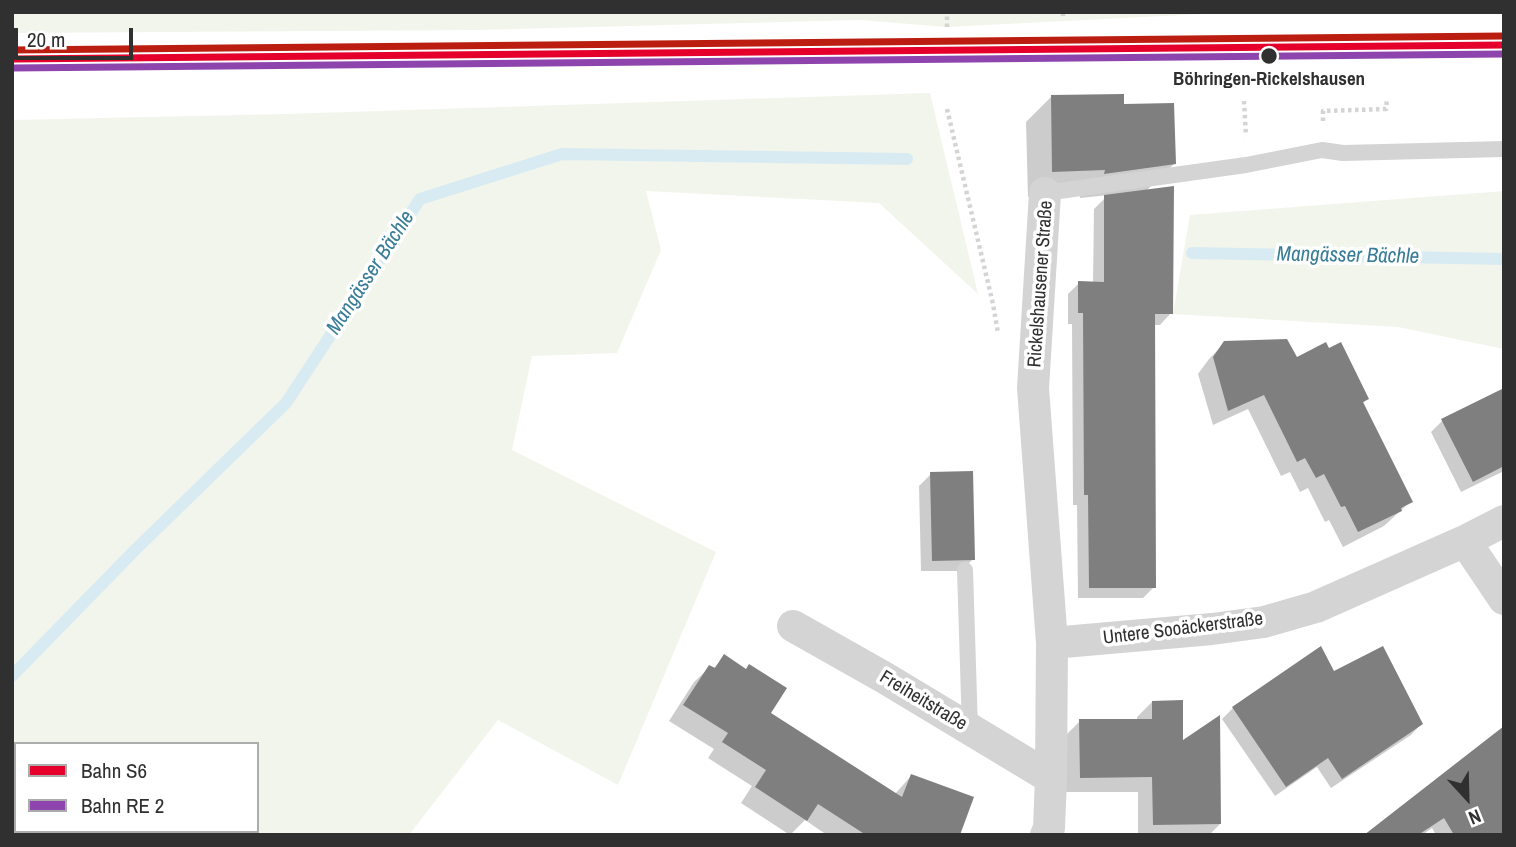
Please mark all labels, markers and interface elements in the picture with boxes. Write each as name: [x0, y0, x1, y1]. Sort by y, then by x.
scale bar: [18, 14, 136, 58]
text: 20 m: [27, 25, 65, 54]
marker: Böhringen-Rickelshausen: [1259, 46, 1279, 66]
place label: Böhringen-Rickelshausen: [1173, 69, 1365, 91]
street label: Rickelshausener Straße: [1024, 200, 1058, 368]
water label: Mangässer Bächle: [322, 206, 420, 340]
water label: Mangässer Bächle: [1276, 242, 1420, 270]
street label: Untere Sooäckerstraße: [1102, 608, 1264, 650]
street label: Freiheitstraße: [875, 666, 971, 736]
legend: [14, 742, 259, 833]
text: Bahn S6: [81, 756, 147, 785]
north arrow: [1432, 763, 1502, 833]
text: Bahn RE 2: [81, 791, 164, 820]
text: N: [1465, 803, 1485, 832]

